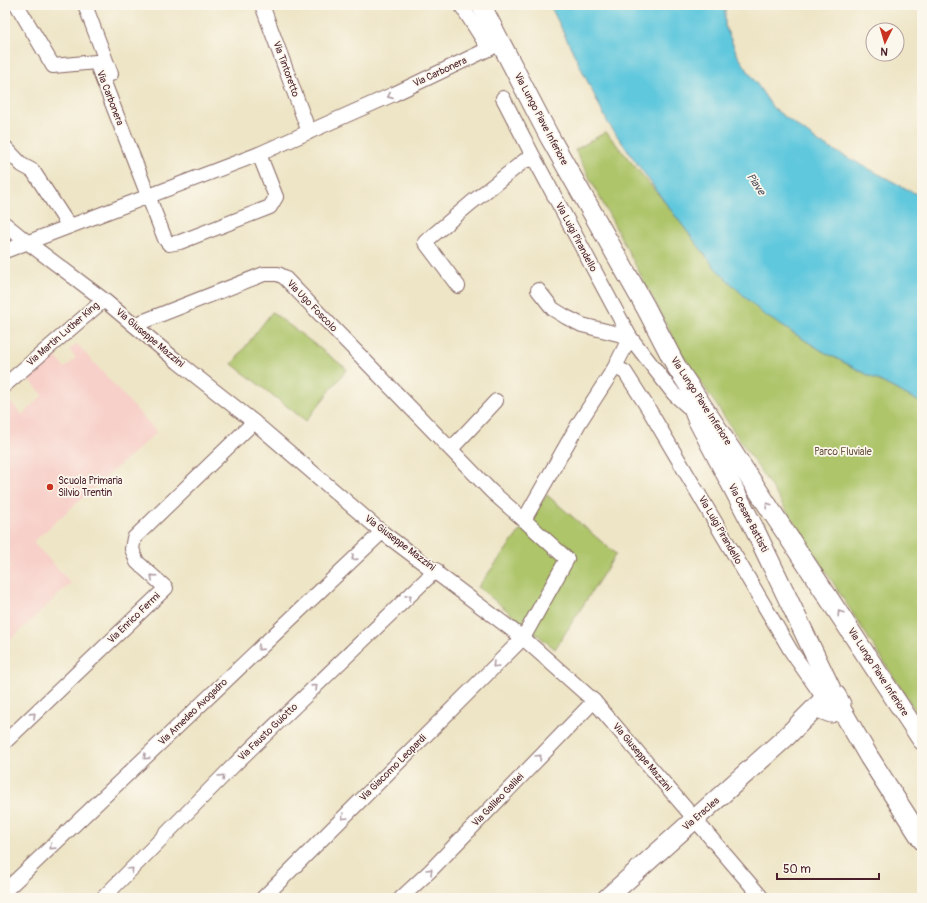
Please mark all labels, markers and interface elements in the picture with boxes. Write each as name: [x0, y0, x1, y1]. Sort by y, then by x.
north arrow: [865, 22, 905, 62]
street label: Via Tintoretto: [270, 39, 302, 99]
text: N: [879, 45, 888, 58]
street label: Via Carbonera: [411, 54, 469, 90]
street label: Via Carbonera: [94, 69, 126, 128]
street label: Via Lungo Piave Inferiore: [512, 71, 570, 167]
one-way arrow: [387, 91, 395, 99]
water label: Piave: [744, 171, 769, 199]
street label: Via Luigi Pirandello: [553, 200, 600, 274]
street label: Via Ugo Foscolo: [284, 278, 340, 335]
street label: Via Martin Luther King: [24, 299, 102, 369]
street label: Via Giuseppe Mazzini: [113, 306, 187, 370]
street label: Via Lungo Piave Inferiore: [668, 355, 734, 447]
park label: Parco Fluviale: [814, 446, 872, 458]
place label: Scuola Primaria Silvio Trentin: [58, 475, 123, 499]
marker: Scuola Primaria Silvio Trentin: [45, 482, 55, 492]
street label: Via Cesare Battisti: [726, 482, 771, 555]
street label: Via Luigi Pirandello: [696, 494, 745, 567]
one-way arrow: [765, 502, 773, 509]
street label: Via Giuseppe Mazzini: [362, 513, 438, 574]
one-way arrow: [351, 554, 359, 561]
one-way arrow: [151, 574, 158, 581]
street label: Via Enrico Fermi: [105, 590, 163, 646]
one-way arrow: [404, 594, 412, 601]
one-way arrow: [837, 610, 845, 617]
street label: Via Lungo Piave Inferiore: [845, 626, 911, 718]
one-way arrow: [257, 643, 265, 651]
one-way arrow: [493, 660, 500, 668]
street label: Via Amedeo Avogadro: [156, 676, 230, 748]
one-way arrow: [310, 684, 318, 692]
street label: Via Fausto Guiotto: [236, 700, 301, 763]
one-way arrow: [28, 712, 36, 720]
street label: Via Giuseppe Mazzini: [610, 720, 674, 794]
street label: Via Giacomo Leopardi: [357, 732, 429, 804]
one-way arrow: [143, 752, 151, 760]
one-way arrow: [534, 755, 541, 762]
street label: Via Galileo Galilei: [470, 771, 527, 829]
one-way arrow: [217, 774, 225, 782]
street label: Via Eraclea: [680, 794, 722, 833]
one-way arrow: [341, 812, 349, 820]
one-way arrow: [49, 842, 56, 849]
scale bar: [777, 855, 879, 881]
text: 50 m: [783, 862, 811, 877]
one-way arrow: [126, 867, 134, 875]
one-way arrow: [425, 868, 433, 876]

